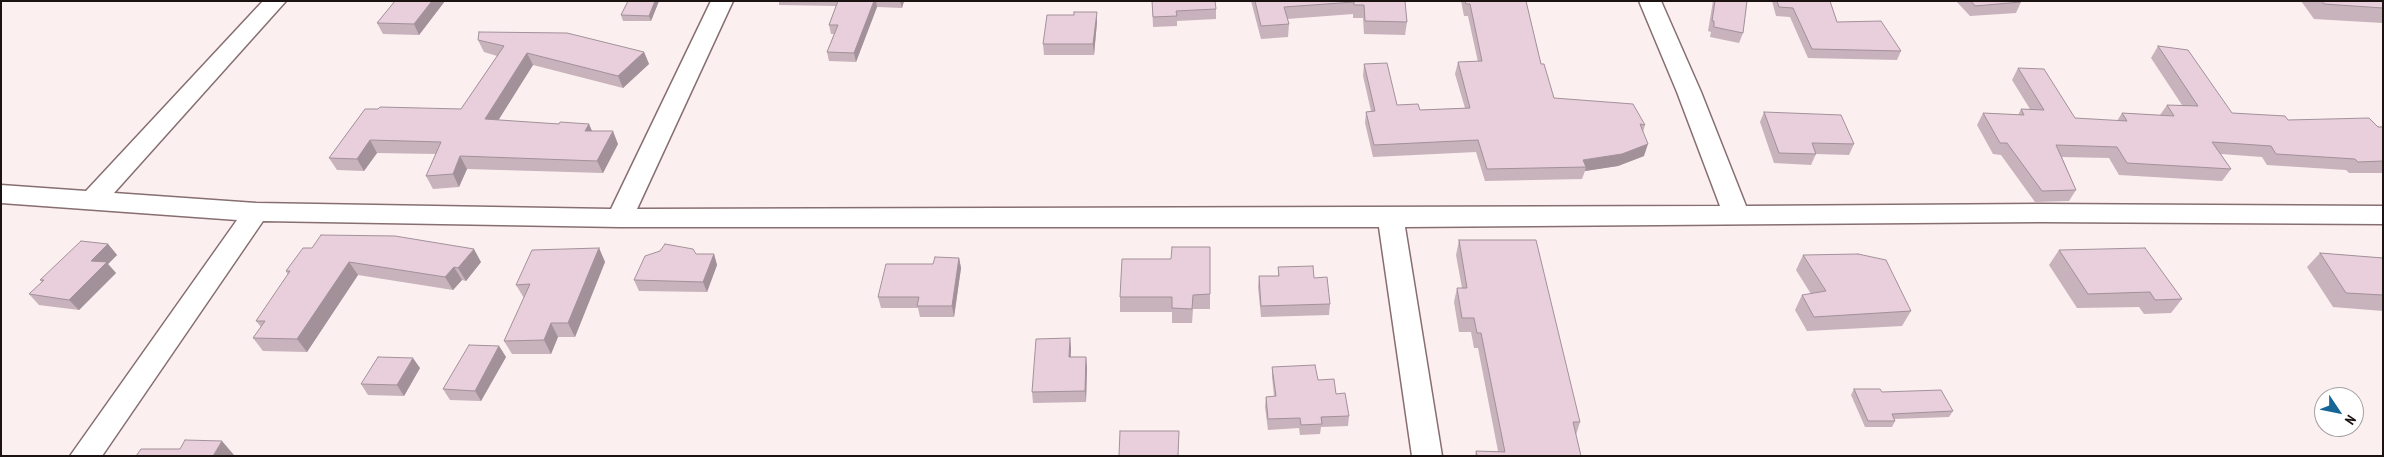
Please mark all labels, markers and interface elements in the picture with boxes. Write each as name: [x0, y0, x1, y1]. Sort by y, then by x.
north arrow: [2314, 387, 2364, 437]
text: N: [2341, 412, 2360, 428]

